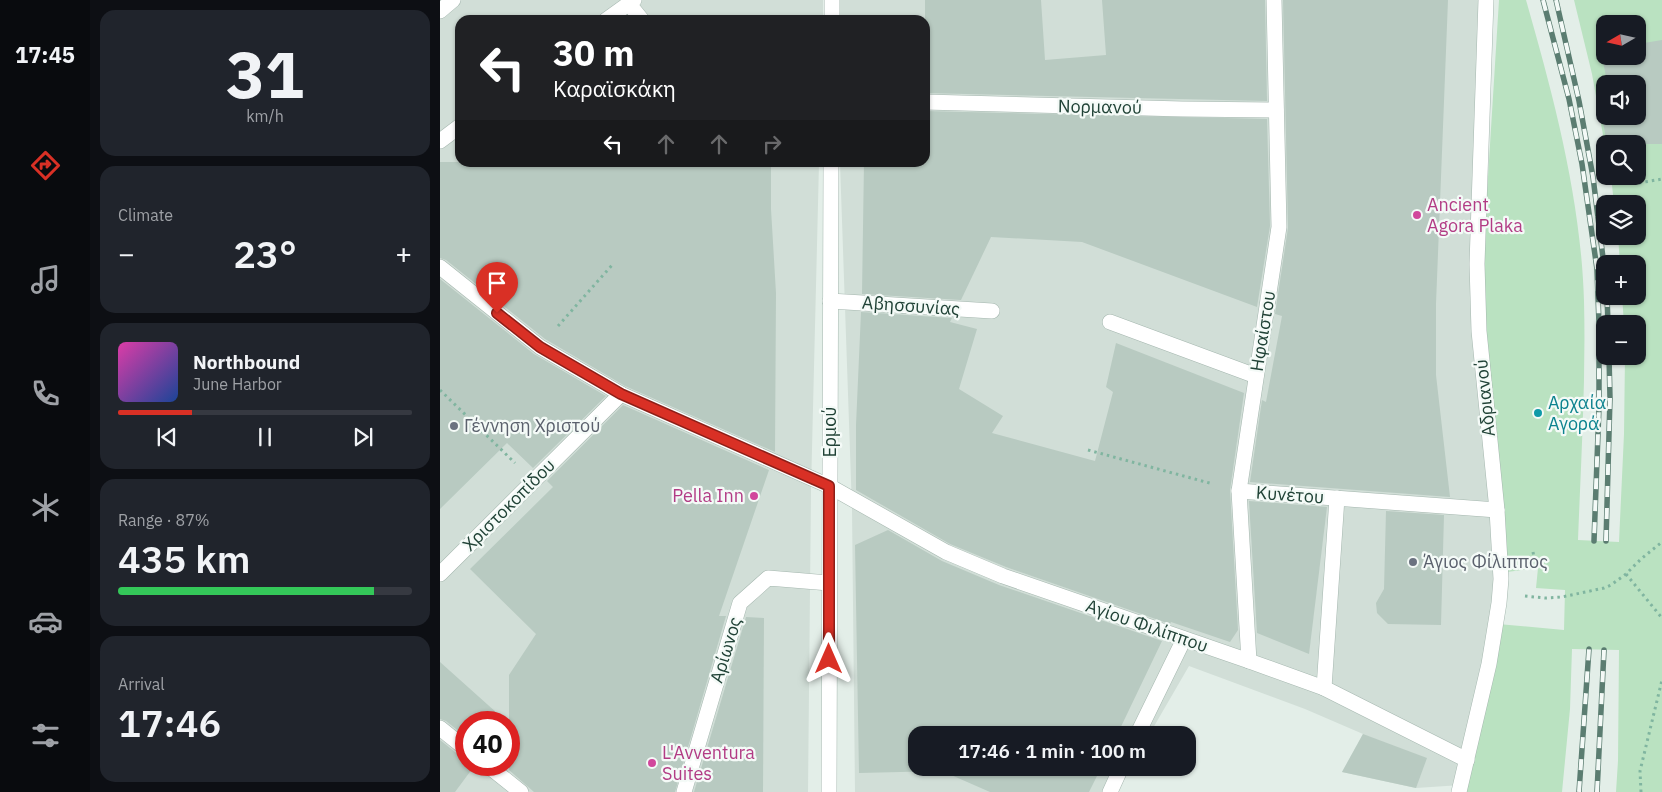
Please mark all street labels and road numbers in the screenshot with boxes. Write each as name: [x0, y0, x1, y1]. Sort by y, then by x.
street label: Νορμανού: [1058, 94, 1142, 119]
street label: Ηφαίστου: [1245, 289, 1280, 373]
street label: Αβησσυνίας: [861, 291, 961, 320]
street label: Αδριανού: [1469, 358, 1500, 438]
street label: Ερμού: [818, 406, 841, 458]
street label: Χριστοκοπίδου: [457, 453, 560, 556]
street label: Κυνέτου: [1255, 481, 1325, 508]
street label: Αγίου Φιλίππου: [1083, 594, 1211, 657]
street label: Αρίωνος: [705, 614, 747, 686]

